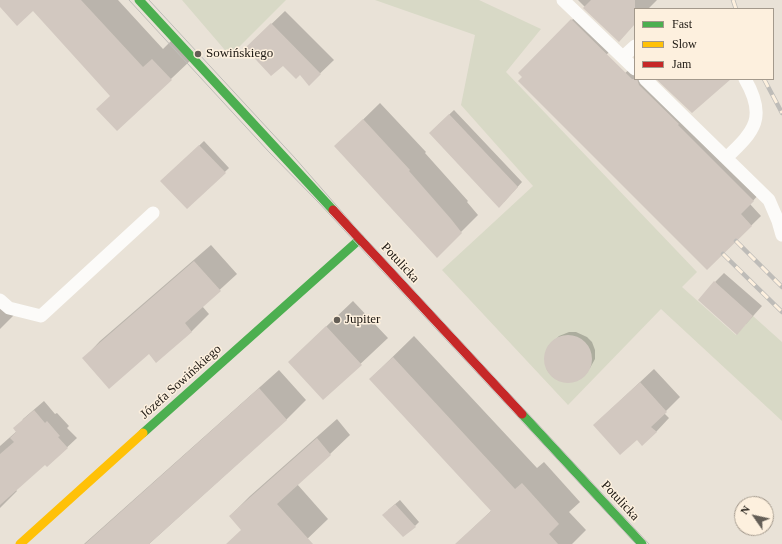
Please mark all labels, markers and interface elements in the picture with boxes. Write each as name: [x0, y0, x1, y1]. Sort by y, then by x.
legend: [634, 8, 774, 80]
text: Fast: [672, 17, 692, 31]
text: Slow: [672, 37, 697, 51]
place label: Sowińskiego: [206, 46, 273, 62]
marker: Sowińskiego: [193, 49, 203, 59]
text: Jam: [672, 57, 691, 71]
street label: Potulicka: [378, 240, 422, 286]
place label: Jupiter: [345, 312, 380, 328]
marker: Jupiter: [332, 315, 342, 325]
street label: Józefa Sowińskiego: [137, 342, 225, 422]
street label: Potulicka: [598, 478, 642, 524]
north arrow: [734, 496, 774, 536]
text: N: [738, 503, 752, 517]

